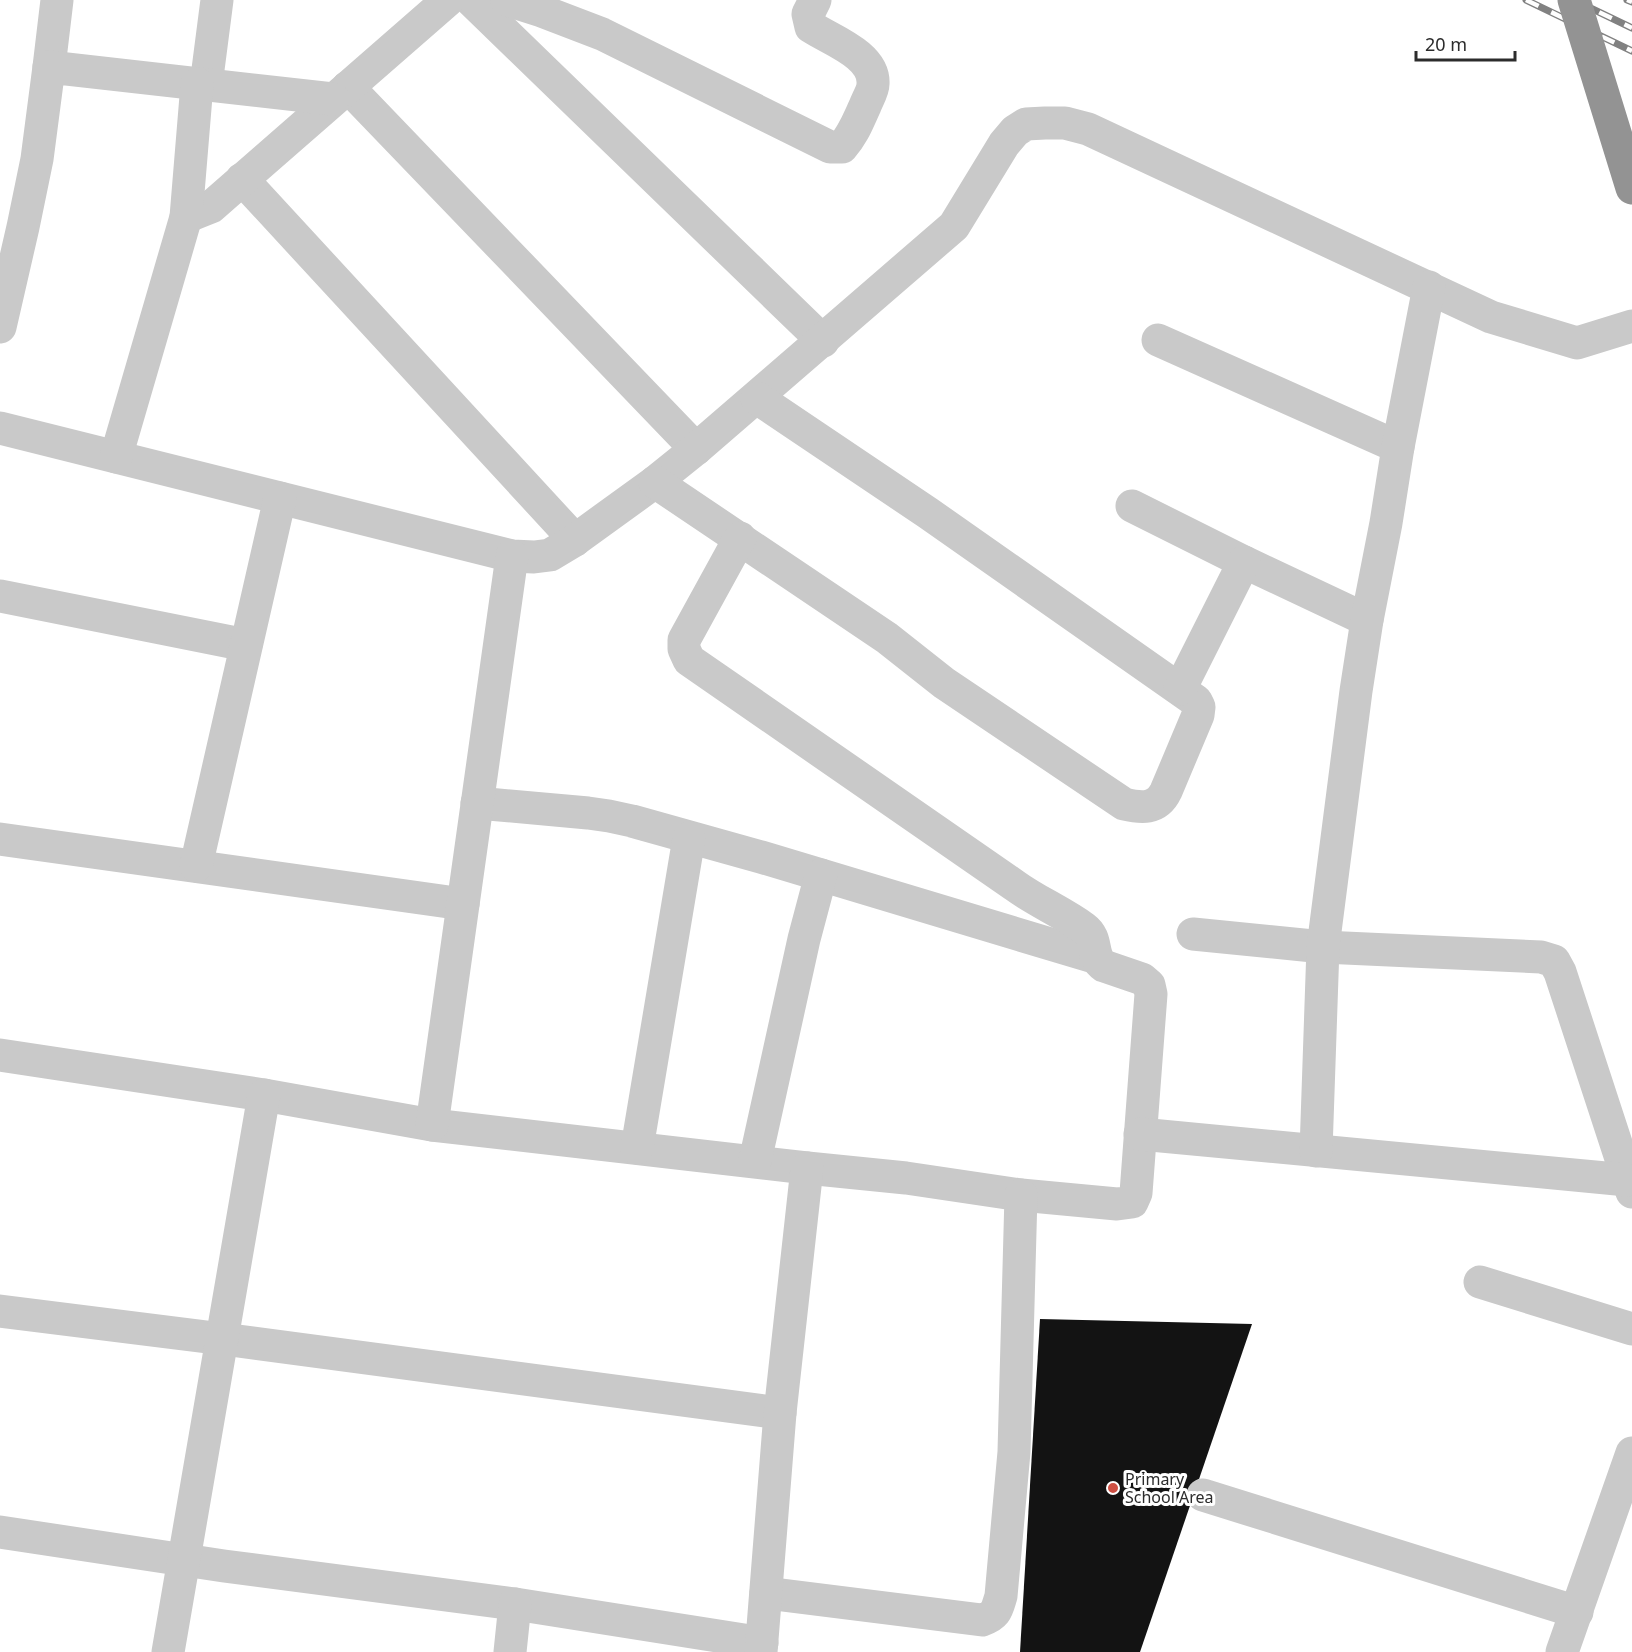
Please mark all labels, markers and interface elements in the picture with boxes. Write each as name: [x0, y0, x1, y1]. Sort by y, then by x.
scale bar: [1416, 24, 1515, 62]
text: 20 m: [1425, 32, 1467, 56]
place label: Primary School Area: [1125, 1468, 1214, 1508]
marker: Primary School Area: [1106, 1481, 1120, 1495]

